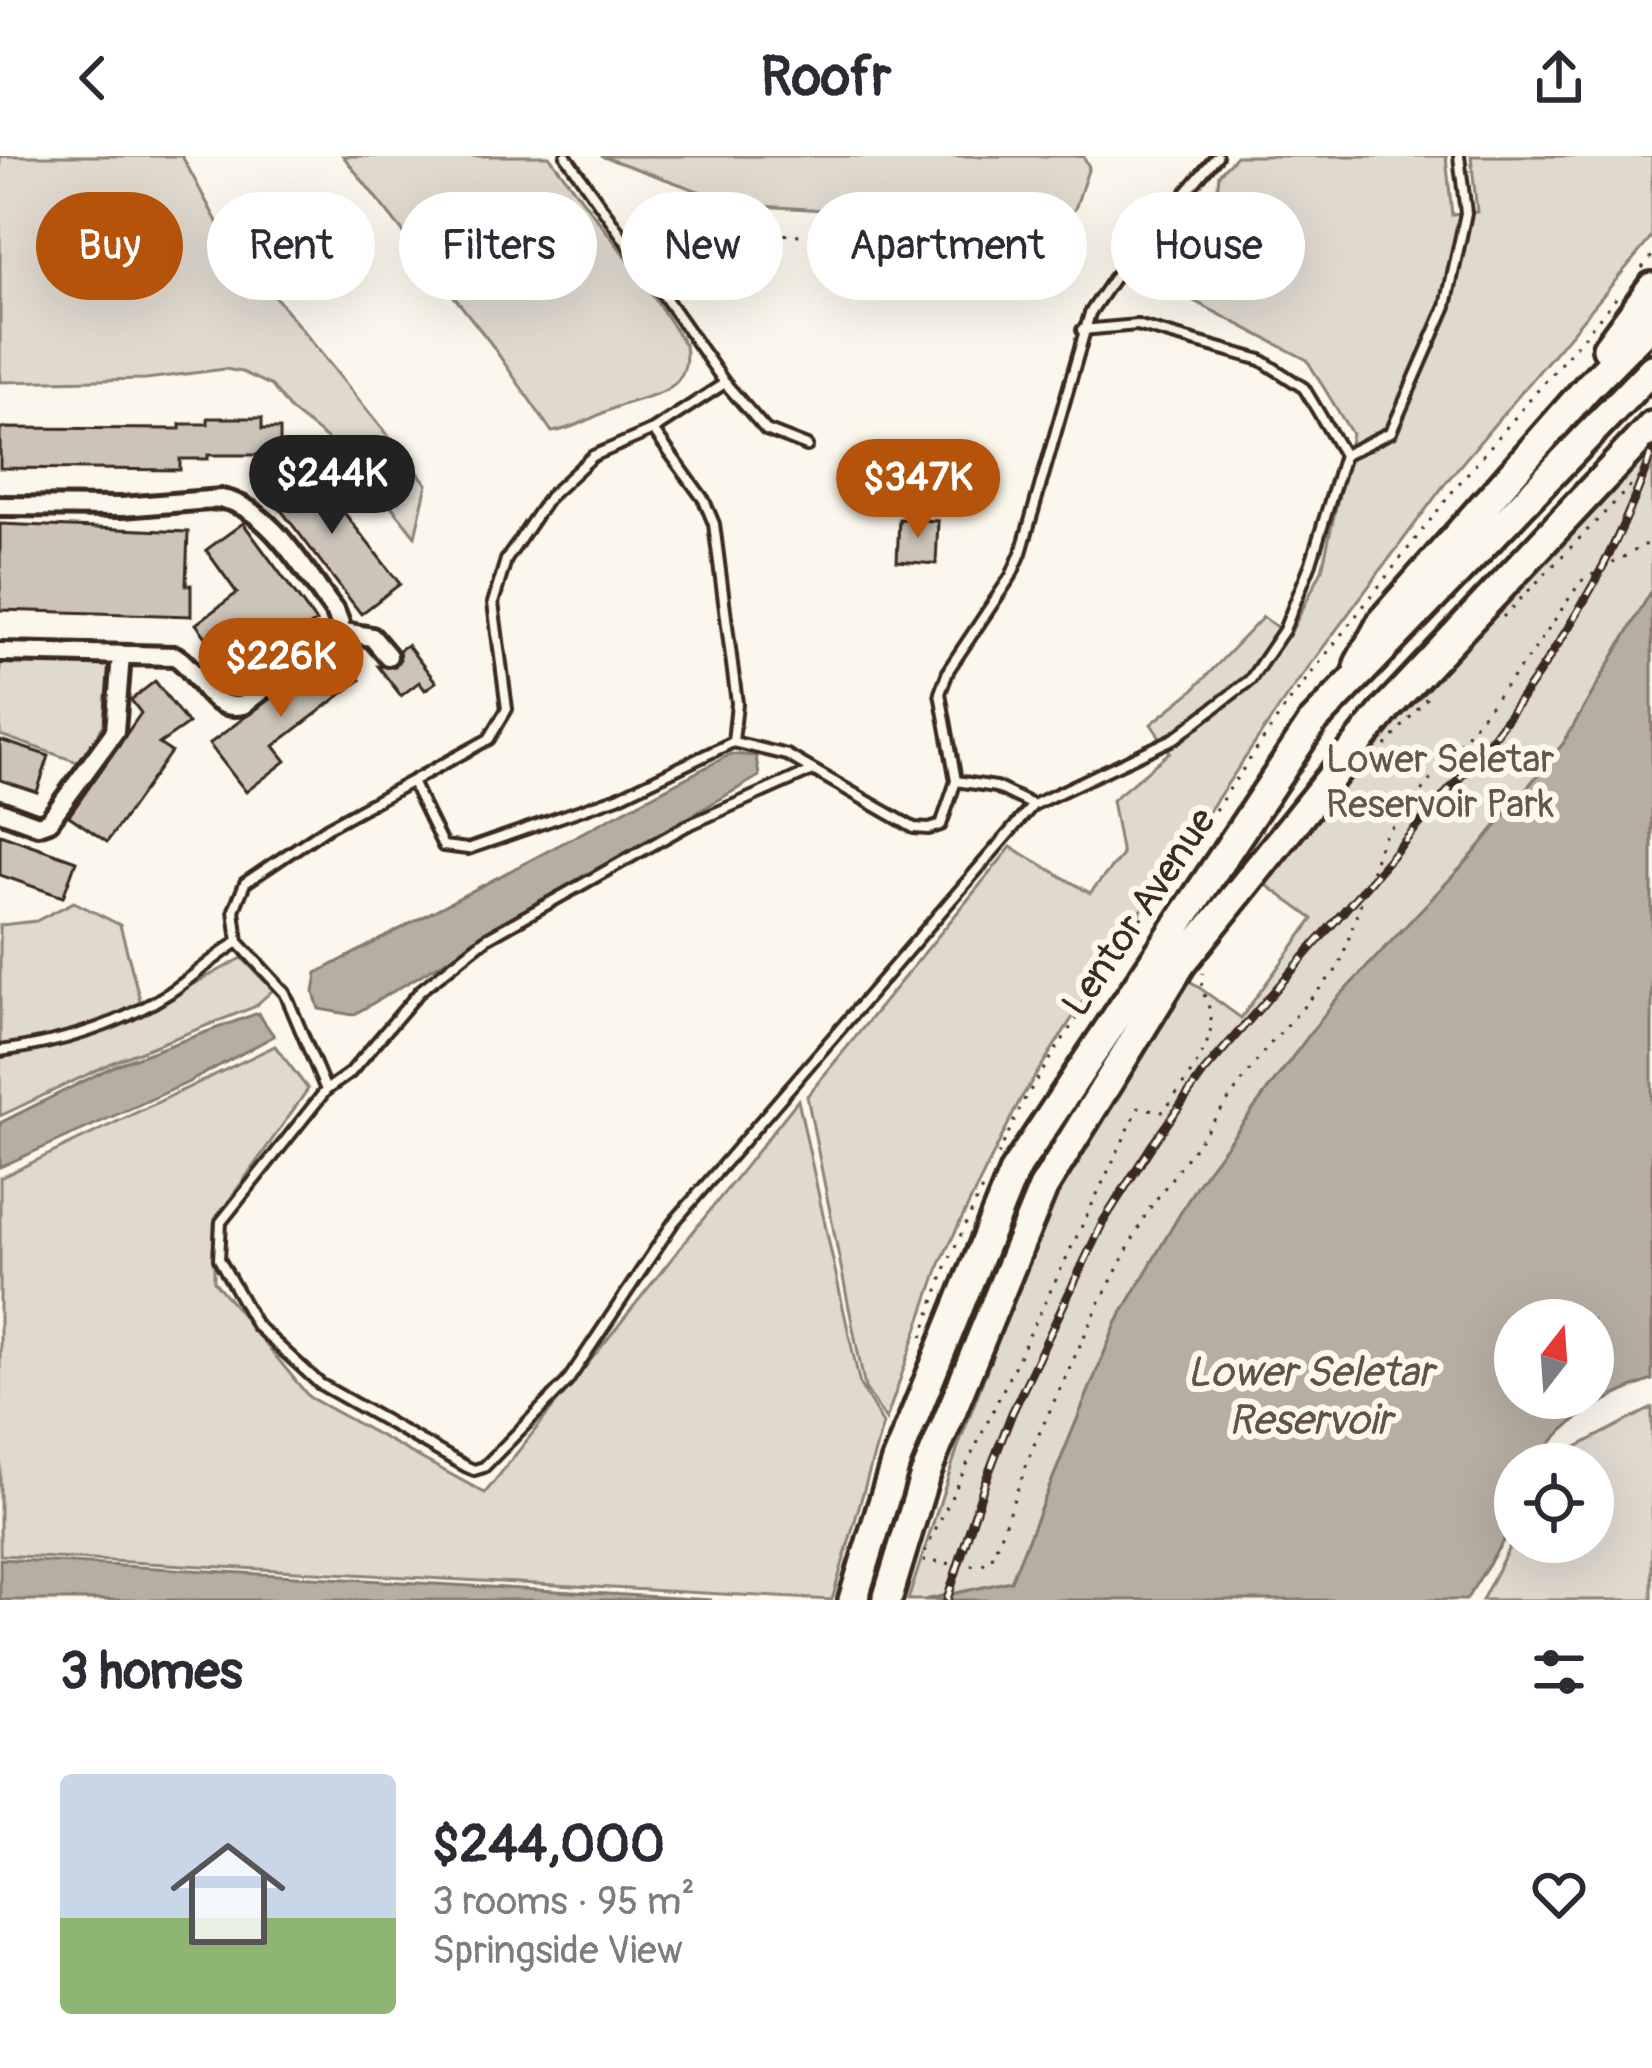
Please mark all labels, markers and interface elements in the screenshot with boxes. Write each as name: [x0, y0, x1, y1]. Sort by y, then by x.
text: Roofr: [761, 44, 891, 112]
icon: back: [60, 45, 126, 111]
icon: share: [1526, 45, 1592, 111]
chip: Buy: [36, 192, 183, 300]
chip: Rent: [207, 192, 375, 300]
chip: Filters: [399, 192, 597, 300]
chip: New: [621, 192, 783, 300]
chip: Apartment: [807, 192, 1087, 300]
chip: House: [1111, 192, 1305, 300]
pin: $244K: [248, 435, 416, 537]
pin: $347K: [834, 439, 1002, 541]
text: $244K: [276, 449, 388, 498]
text: $347K: [863, 453, 973, 502]
pin: $226K: [197, 618, 365, 720]
text: $226K: [226, 632, 336, 681]
park label: Lower Seletar Reservoir Park: [1326, 735, 1554, 829]
street label: Lentor Avenue: [1051, 798, 1227, 1026]
north arrow: [1494, 1299, 1614, 1419]
map controls: [1494, 1299, 1614, 1563]
water label: Lower Seletar Reservoir: [1187, 1347, 1438, 1447]
button: locate: [1494, 1443, 1614, 1563]
icon: filters: [1526, 1639, 1592, 1705]
text: 3 homes: [60, 1640, 243, 1704]
text: $244,000: [432, 1813, 665, 1877]
icon: home: [156, 1822, 300, 1966]
icon: heart: [1526, 1861, 1592, 1927]
text: 3 rooms · 95 m²: [432, 1877, 695, 1926]
text: Springside View: [432, 1926, 683, 1975]

